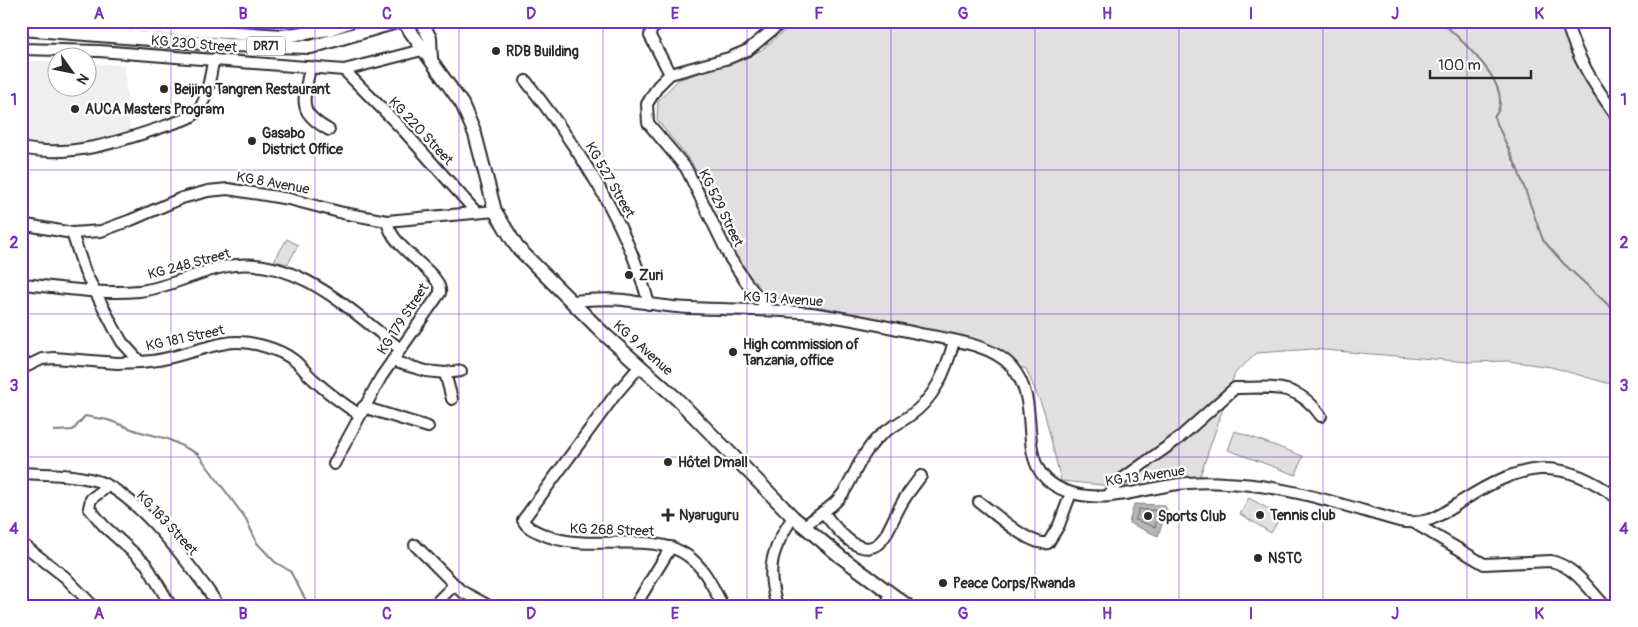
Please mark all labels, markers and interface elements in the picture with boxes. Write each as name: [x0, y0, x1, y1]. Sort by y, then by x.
text: A: [94, 4, 105, 24]
text: B: [238, 4, 248, 24]
text: C: [382, 4, 392, 24]
text: D: [526, 4, 536, 24]
text: E: [671, 4, 680, 24]
text: F: [814, 4, 824, 24]
text: G: [958, 4, 969, 24]
text: H: [1102, 4, 1112, 24]
text: I: [1249, 4, 1253, 24]
text: J: [1391, 4, 1399, 24]
text: K: [1534, 4, 1544, 24]
street label: KG 230 Street: [150, 32, 238, 56]
road number: DR71: [247, 36, 285, 56]
place label: RDB Building: [506, 43, 579, 60]
marker: RDB Building: [490, 45, 502, 57]
north arrow: [48, 48, 98, 98]
scale bar: [1430, 48, 1532, 80]
text: 100 m: [1438, 56, 1481, 75]
text: N: [73, 70, 92, 87]
place label: Beijing Tangren Restaurant: [174, 81, 331, 98]
marker: Beijing Tangren Restaurant: [158, 83, 170, 95]
text: 1: [11, 90, 17, 110]
text: 1: [1621, 90, 1627, 110]
street label: KG 220 Street: [385, 93, 457, 169]
place label: AUCA Masters Program: [85, 101, 225, 118]
marker: AUCA Masters Program: [69, 103, 81, 115]
place label: Gasabo District Office: [262, 125, 344, 158]
marker: Gasabo District Office: [246, 135, 258, 147]
street label: KG 527 Street: [581, 139, 639, 221]
street label: KG 529 Street: [695, 166, 747, 250]
street label: KG 8 Avenue: [235, 168, 311, 198]
text: 2: [10, 233, 19, 253]
text: 2: [1620, 233, 1629, 253]
street label: KG 248 Street: [146, 245, 232, 283]
place label: Zuri: [639, 267, 664, 284]
marker: Zuri: [623, 269, 635, 281]
street label: KG 179 Street: [374, 280, 433, 358]
street label: KG 13 Avenue: [742, 288, 824, 310]
street label: KG 9 Avenue: [610, 317, 676, 379]
street label: KG 181 Street: [144, 321, 226, 355]
place label: High commission of Tanzania, office: [742, 336, 860, 369]
marker: High commission of Tanzania, office: [727, 346, 739, 358]
text: 3: [10, 376, 19, 396]
text: 3: [1620, 376, 1629, 396]
place label: Hôtel Dmall: [678, 454, 748, 471]
marker: Hôtel Dmall: [662, 456, 674, 468]
street label: KG 13 Avenue: [1104, 462, 1186, 490]
street label: KG 183 Street: [133, 487, 201, 559]
place label: Nyaruguru: [679, 507, 739, 524]
place label: Tennis club: [1269, 507, 1336, 524]
marker: Nyaruguru: [661, 508, 675, 522]
place label: Sports Club: [1158, 508, 1226, 525]
marker: Tennis club: [1254, 509, 1266, 521]
marker: Sports Club: [1142, 510, 1154, 522]
text: 4: [9, 519, 19, 539]
text: 4: [1619, 519, 1629, 539]
street label: KG 268 Street: [569, 520, 655, 540]
place label: NSTC: [1268, 550, 1302, 567]
marker: NSTC: [1252, 552, 1264, 564]
place label: Peace Corps/Rwanda: [953, 575, 1076, 592]
marker: Peace Corps/Rwanda: [937, 577, 949, 589]
text: A: [94, 604, 105, 624]
text: B: [238, 604, 248, 624]
text: C: [382, 604, 392, 624]
text: D: [526, 604, 536, 624]
text: E: [671, 604, 680, 624]
text: F: [814, 604, 824, 624]
text: G: [958, 604, 969, 624]
text: H: [1102, 604, 1112, 624]
text: I: [1249, 604, 1253, 624]
text: J: [1391, 604, 1399, 624]
text: K: [1534, 604, 1544, 624]

